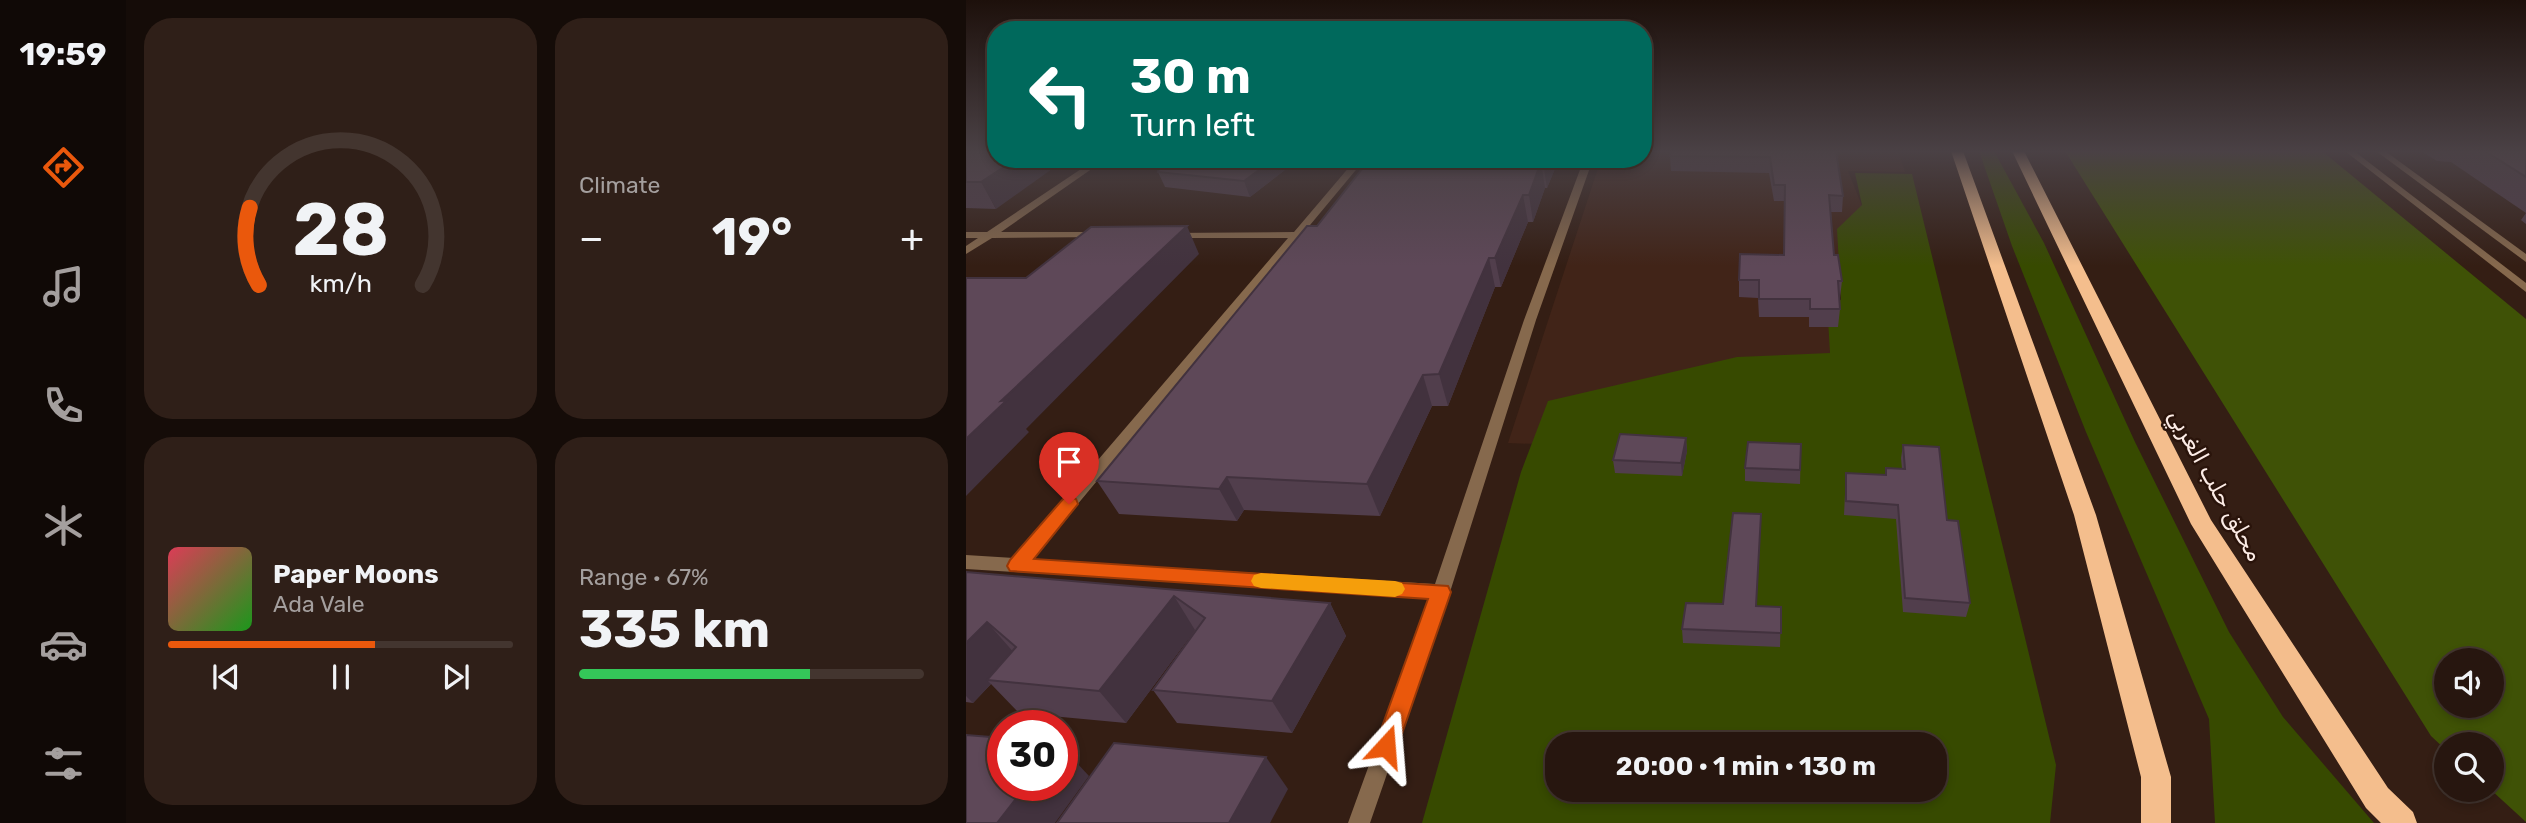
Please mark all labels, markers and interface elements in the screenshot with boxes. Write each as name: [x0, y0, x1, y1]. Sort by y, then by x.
text: 19:59: [20, 35, 106, 73]
text: 30 m: [1130, 47, 1251, 105]
icon: left: [1015, 49, 1106, 140]
text: Turn left: [1130, 106, 1255, 144]
icon: directions: [39, 143, 88, 192]
text: Climate: [579, 171, 660, 199]
text: 28: [292, 187, 389, 273]
text: 19°: [712, 206, 792, 268]
text: −: [579, 215, 604, 261]
text: +: [900, 215, 924, 261]
icon: music: [39, 262, 88, 311]
text: km/h: [309, 268, 372, 297]
icon: phone: [39, 381, 88, 430]
street label: محلق حلب الغربي: [2160, 404, 2269, 568]
pin: [1039, 432, 1099, 504]
icon: arrive: [1050, 443, 1088, 481]
icon: climate: [39, 501, 88, 550]
text: Paper Moons: [273, 559, 439, 590]
text: Range · 67%: [579, 563, 709, 591]
text: Ada Vale: [273, 590, 365, 618]
text: 335 km: [579, 598, 770, 660]
icon: car: [39, 620, 88, 669]
map controls: [2434, 648, 2504, 802]
button: sound: [2434, 648, 2504, 718]
icon: previous: [207, 658, 245, 696]
icon: pause: [322, 658, 360, 696]
icon: next: [437, 658, 475, 696]
position arrow: [1349, 709, 1423, 783]
speed limit sign: 30: [987, 710, 1078, 801]
button: search: [2434, 732, 2504, 802]
icon: filters: [39, 739, 88, 788]
text: 20:00 · 1 min · 130 m: [1616, 751, 1876, 782]

